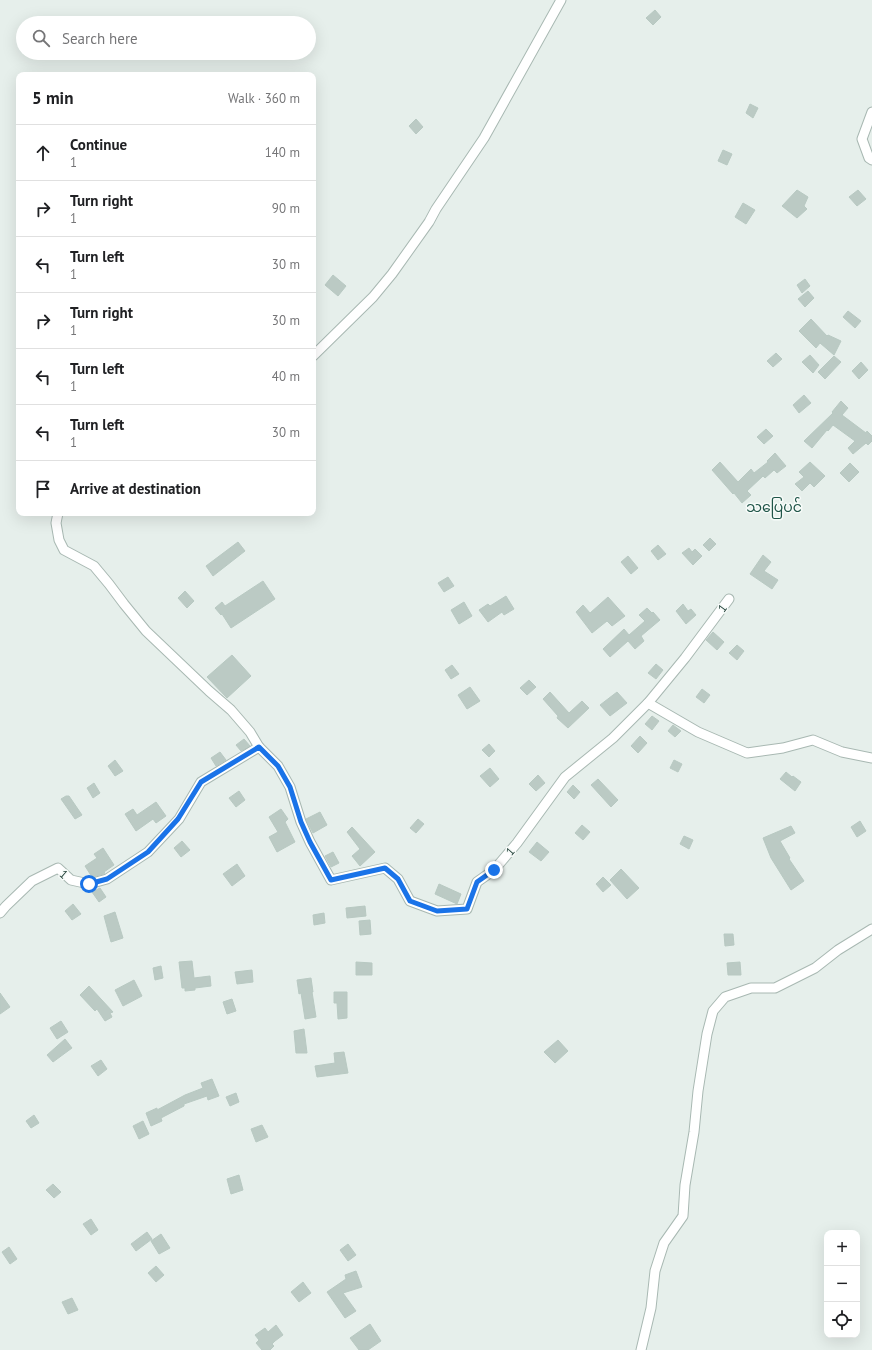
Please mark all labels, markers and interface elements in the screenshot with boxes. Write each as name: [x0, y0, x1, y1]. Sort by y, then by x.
search box: [16, 16, 316, 60]
icon: search: [30, 27, 52, 49]
text: Search here: [62, 29, 138, 48]
text: 5 min: [32, 87, 73, 109]
text: Walk · 360 m: [228, 90, 300, 107]
text: Continue: [70, 135, 127, 154]
icon: ahead: [32, 142, 54, 164]
text: 140 m: [265, 144, 300, 161]
text: 1: [70, 154, 77, 171]
text: Turn right: [70, 191, 133, 210]
icon: right: [32, 198, 54, 220]
text: 90 m: [272, 200, 300, 217]
text: 1: [70, 210, 77, 227]
text: Turn left: [70, 247, 124, 266]
icon: left: [32, 254, 54, 276]
text: 30 m: [272, 256, 300, 273]
text: 1: [70, 266, 77, 283]
text: Turn right: [70, 303, 133, 322]
icon: right: [32, 310, 54, 332]
text: 30 m: [272, 312, 300, 329]
text: 1: [70, 322, 77, 339]
text: Turn left: [70, 359, 124, 378]
icon: left: [32, 366, 54, 388]
text: 40 m: [272, 368, 300, 385]
text: 1: [70, 378, 77, 395]
text: Turn left: [70, 415, 124, 434]
icon: left: [32, 422, 54, 444]
text: 30 m: [272, 424, 300, 441]
text: 1: [70, 434, 77, 451]
icon: arrive: [32, 478, 54, 500]
text: Arrive at destination: [70, 479, 201, 498]
district label: သပြေပင်: [746, 497, 802, 519]
street label: 1: [714, 601, 730, 615]
street label: 1: [502, 844, 518, 858]
route end: [485, 861, 503, 879]
street label: 1: [57, 866, 71, 882]
route start: [80, 875, 98, 893]
map controls: [824, 1230, 860, 1338]
button: +: [824, 1230, 860, 1266]
button: −: [824, 1266, 860, 1302]
button: locate: [824, 1302, 860, 1338]

